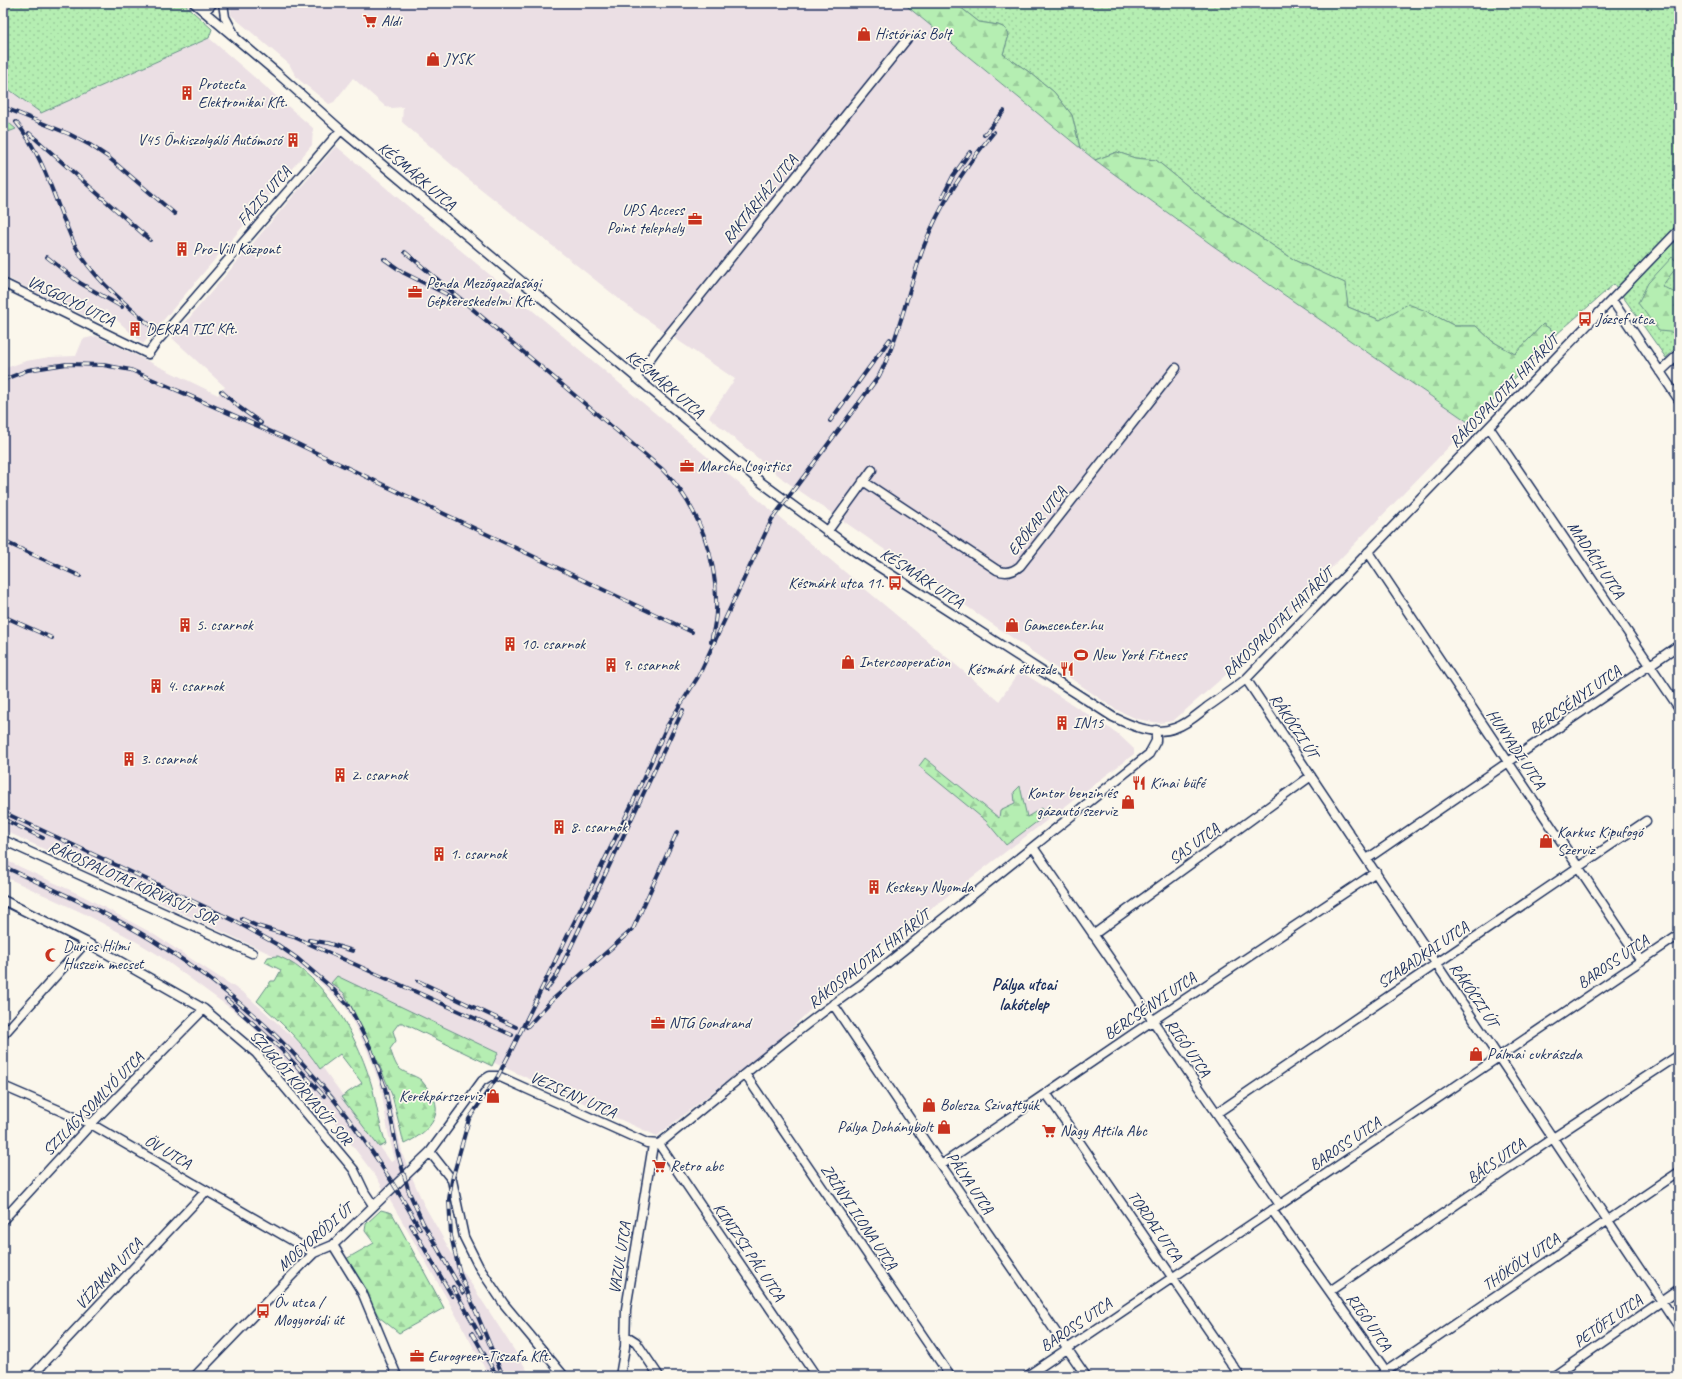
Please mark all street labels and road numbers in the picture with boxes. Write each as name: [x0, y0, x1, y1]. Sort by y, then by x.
street label: KÉSMÁRK UTCA: [374, 138, 461, 215]
street label: RAKTÁRHÁZ UTCA: [718, 150, 803, 248]
street label: FÁZIS UTCA: [233, 161, 296, 230]
street label: VASGOLYÓ UTCA: [24, 271, 119, 331]
street label: RÁKOSPALOTAI HATÁRÚT: [1445, 328, 1566, 452]
street label: KÉSMÁRK UTCA: [622, 346, 709, 423]
street label: ERŐKAR UTCA: [1003, 482, 1072, 560]
street label: MADÁCH UTCA: [1563, 518, 1630, 603]
street label: KÉSMÁRK UTCA: [876, 544, 968, 613]
street label: RÁKOSPALOTAI HATÁRÚT: [1218, 561, 1340, 683]
street label: BERCSÉNYI UTCA: [1525, 661, 1625, 739]
street label: RÁKÓCZI ÚT: [1265, 690, 1325, 765]
street label: HUNYADI UTCA: [1482, 705, 1550, 793]
street label: SAS UTCA: [1165, 818, 1224, 869]
street label: RÁKOSPALOTAI KÖRVASÚT SOR: [45, 837, 222, 930]
street label: RÁKOSPALOTAI HATÁRÚT: [804, 903, 937, 1013]
street label: SZABADKAI UTCA: [1374, 917, 1473, 993]
street label: BAROSS UTCA: [1573, 930, 1653, 993]
street label: RÁKÓCZI ÚT: [1445, 959, 1505, 1034]
street label: BERCSÉNYI UTCA: [1100, 967, 1201, 1044]
street label: RIGÓ UTCA: [1161, 1015, 1216, 1081]
street label: SZUGLÓI KÖRVASÚT SOR: [245, 1026, 357, 1151]
street label: SZILÁGYSOMLYÓ UTCA: [38, 1047, 148, 1160]
street label: VEZSENY UTCA: [527, 1067, 620, 1123]
street label: BAROSS UTCA: [1305, 1112, 1385, 1175]
street label: ÖV UTCA: [141, 1131, 196, 1174]
street label: BÁCS UTCA: [1463, 1133, 1530, 1188]
street label: PÁLYA UTCA: [942, 1148, 999, 1219]
street label: ZRÍNYI ILONA UTCA: [816, 1160, 902, 1274]
street label: TORDAI UTCA: [1123, 1187, 1187, 1266]
street label: MOGYORÓDI ÚT: [273, 1196, 360, 1275]
street label: KINIZSI PÁL UTCA: [709, 1199, 790, 1306]
street label: VAZUL UTCA: [604, 1220, 636, 1295]
street label: THÖKÖLY UTCA: [1479, 1228, 1564, 1295]
street label: VÍZAKNA UTCA: [71, 1234, 148, 1314]
street label: RIGÓ UTCA: [1342, 1289, 1397, 1355]
street label: PETŐFI UTCA: [1570, 1290, 1647, 1352]
street label: BAROSS UTCA: [1036, 1293, 1116, 1356]

